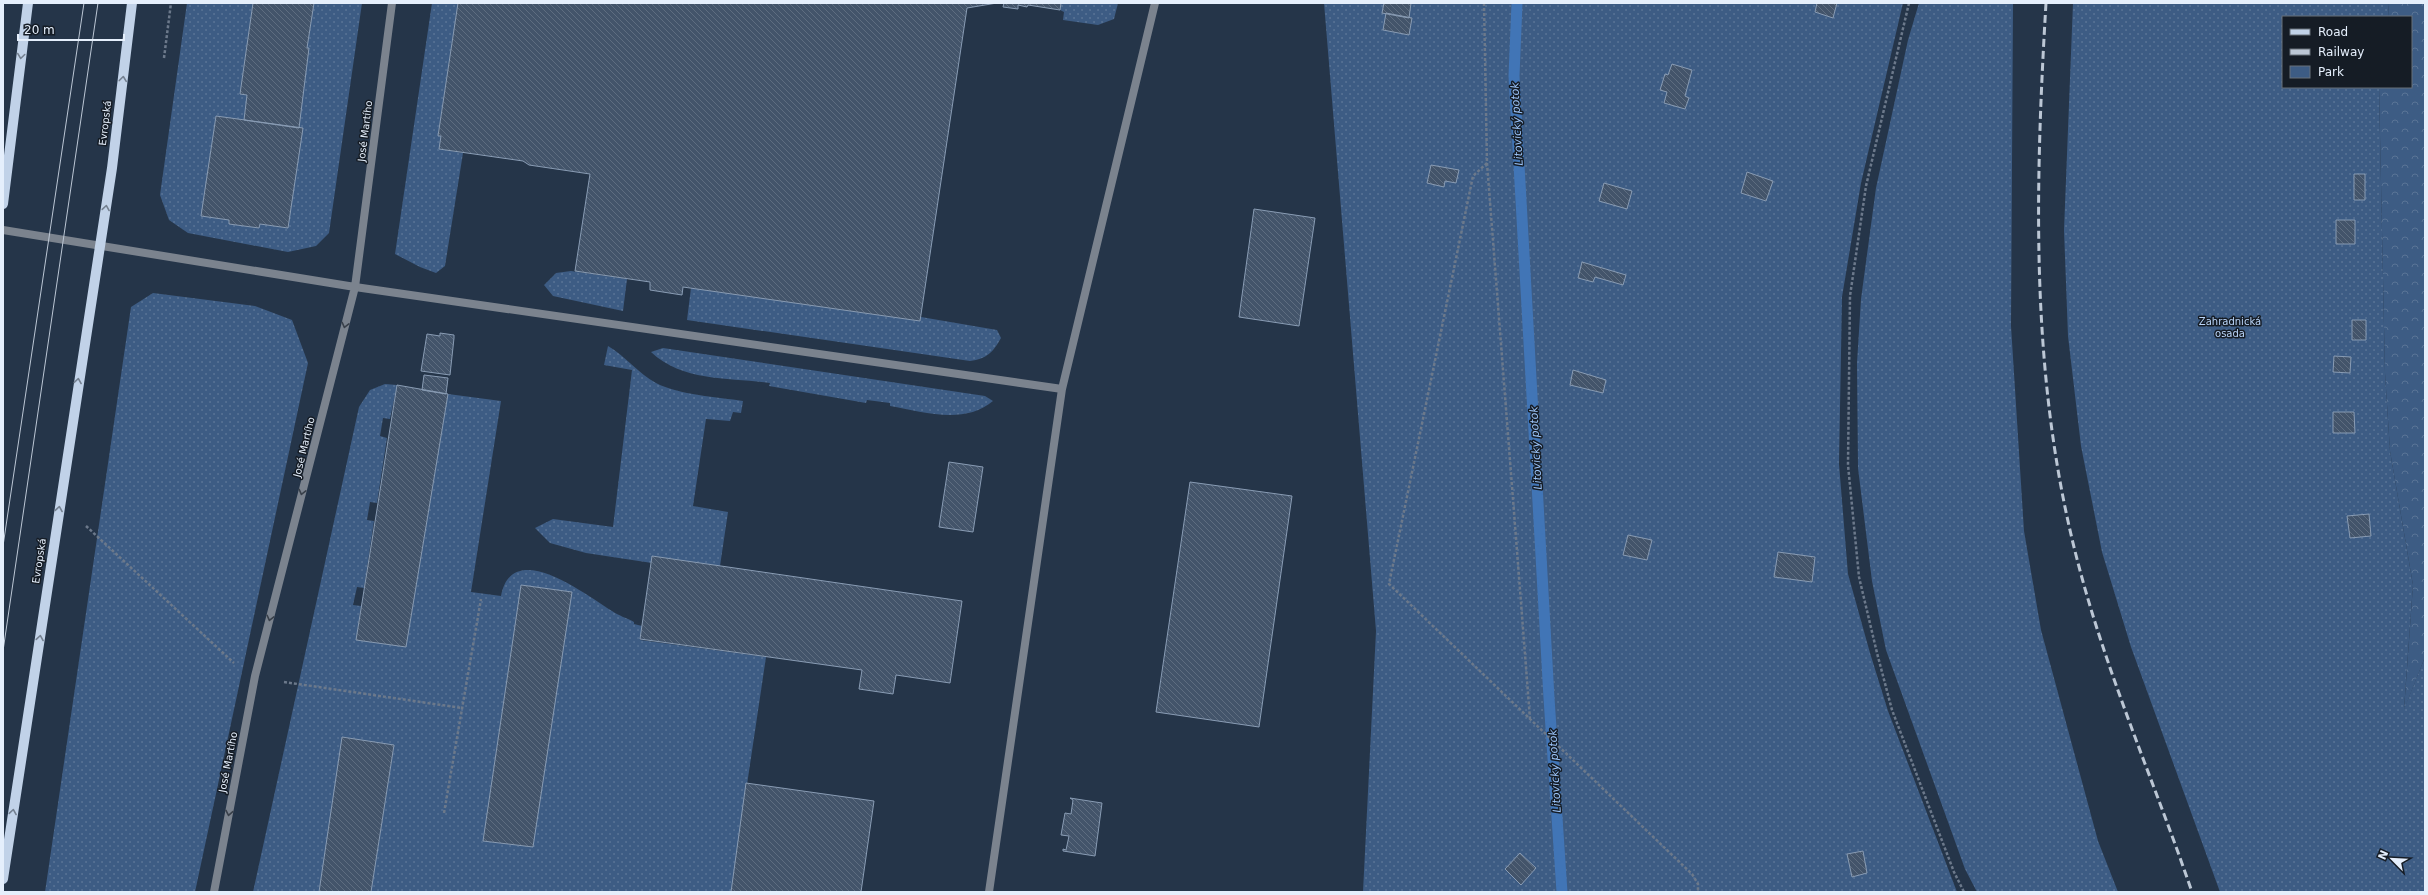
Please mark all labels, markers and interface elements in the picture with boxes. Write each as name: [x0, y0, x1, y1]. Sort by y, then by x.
scale bar: [18, 16, 124, 42]
legend: [2282, 16, 2412, 88]
text: 20 m: [24, 23, 55, 37]
text: Road: [2318, 25, 2348, 39]
text: Railway: [2318, 45, 2364, 59]
one-way arrow: [17, 52, 26, 59]
text: Park: [2318, 65, 2344, 79]
one-way arrow: [118, 76, 127, 82]
water label: Litovický potok: [1508, 81, 1526, 166]
street label: Evropská: [97, 100, 113, 146]
street label: José Martího: [356, 100, 374, 163]
one-way arrow: [101, 205, 110, 211]
park label: Zahradnická osada: [2199, 316, 2261, 339]
one-way arrow: [341, 321, 350, 328]
one-way arrow: [73, 378, 82, 384]
water label: Litovický potok: [1527, 405, 1545, 490]
street label: José Martího: [291, 416, 317, 479]
one-way arrow: [299, 489, 307, 495]
one-way arrow: [54, 506, 63, 512]
street label: Evropská: [30, 538, 48, 584]
one-way arrow: [266, 614, 275, 621]
one-way arrow: [35, 635, 43, 641]
water label: Litovický potok: [1546, 728, 1564, 813]
street label: José Martího: [217, 731, 239, 794]
one-way arrow: [8, 809, 17, 816]
one-way arrow: [225, 810, 234, 816]
north arrow: [2372, 839, 2412, 879]
text: N: [2376, 848, 2391, 862]

